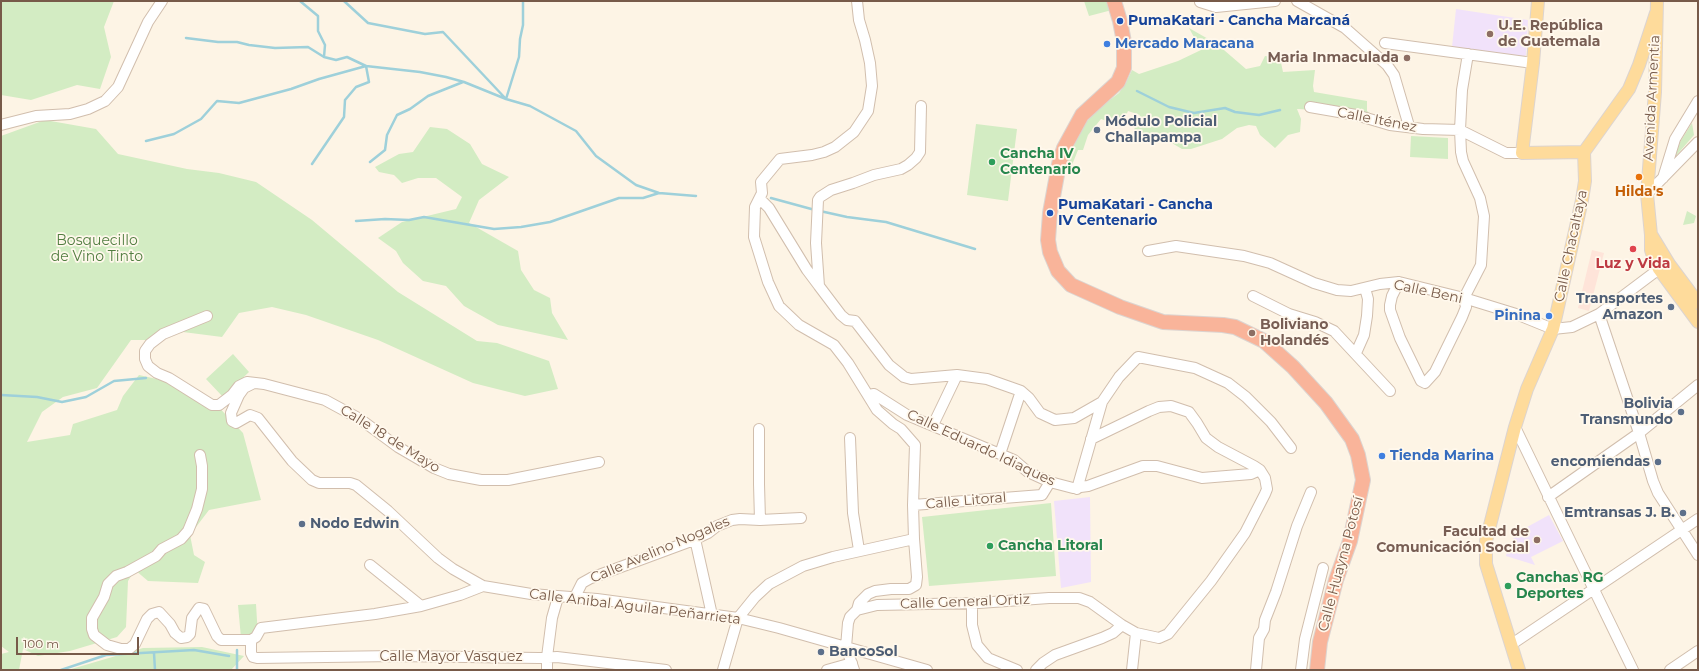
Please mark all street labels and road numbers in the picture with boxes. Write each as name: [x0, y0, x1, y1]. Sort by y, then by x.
street label: Avenida Armentia: [1640, 35, 1664, 161]
street label: Calle Iténez: [1336, 104, 1418, 136]
street label: Calle Chacaltaya: [1551, 188, 1591, 304]
street label: Calle Beni: [1392, 277, 1464, 307]
street label: Calle 18 de Mayo: [337, 402, 443, 476]
street label: Calle Eduardo Idiaques: [904, 406, 1058, 490]
street label: Calle Litoral: [925, 489, 1007, 513]
street label: Calle Huayna Potosí: [1315, 495, 1367, 633]
street label: Calle Avelino Nogales: [588, 513, 732, 587]
street label: Calle Anibal Aguilar Peñarrieta: [528, 586, 742, 628]
street label: Calle General Ortiz: [900, 591, 1030, 613]
street label: Calle Mayor Vasquez: [379, 649, 523, 665]

